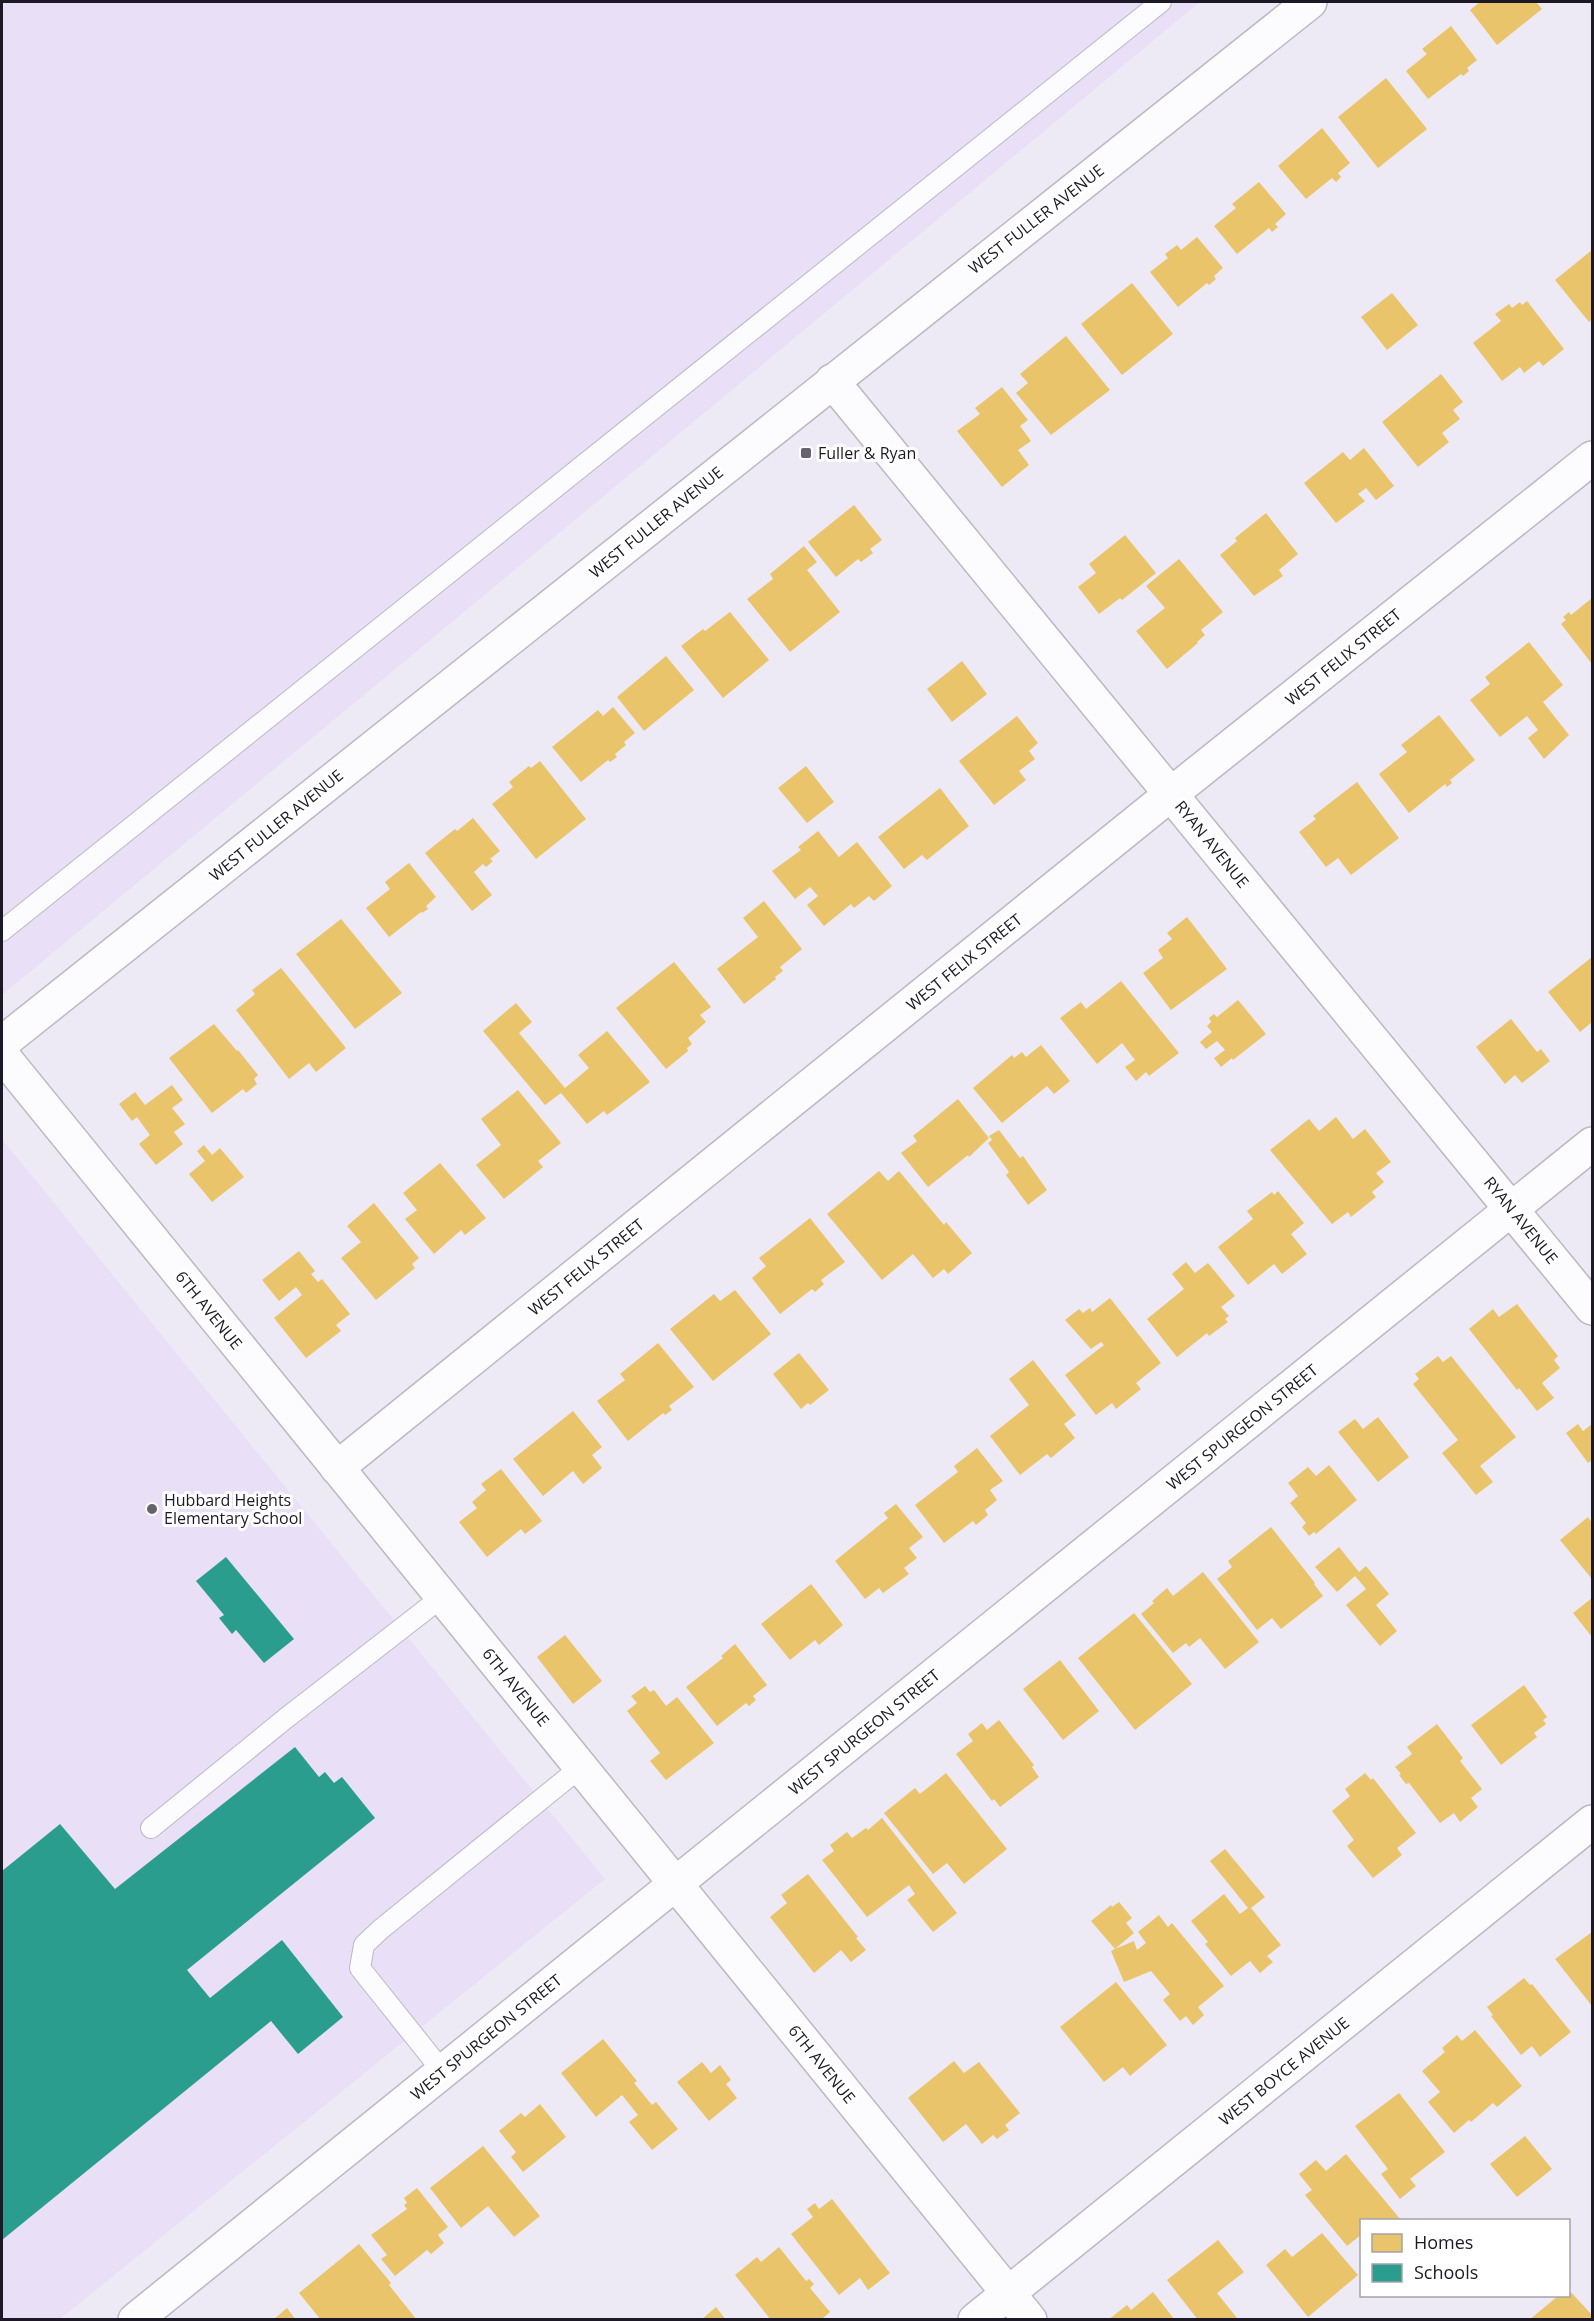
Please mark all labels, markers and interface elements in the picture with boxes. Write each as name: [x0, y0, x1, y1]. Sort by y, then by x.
street label: WEST FULLER AVENUE: [964, 159, 1108, 279]
place label: Fuller & Ryan: [818, 442, 916, 464]
marker: Fuller & Ryan: [799, 446, 813, 460]
street label: WEST FULLER AVENUE: [585, 461, 727, 583]
street label: WEST FELIX STREET: [1281, 603, 1406, 710]
street label: WEST FULLER AVENUE: [205, 764, 347, 886]
street label: RYAN AVENUE: [1170, 796, 1254, 892]
street label: WEST FELIX STREET: [902, 908, 1027, 1015]
street label: RYAN AVENUE: [1479, 1172, 1563, 1268]
street label: WEST FELIX STREET: [524, 1213, 649, 1320]
street label: 6TH AVENUE: [171, 1266, 247, 1354]
street label: WEST SPURGEON STREET: [1162, 1359, 1322, 1495]
place label: Hubbard Heights Elementary School: [164, 1489, 302, 1529]
marker: Hubbard Heights Elementary School: [145, 1502, 159, 1516]
street label: 6TH AVENUE: [478, 1643, 554, 1731]
street label: WEST SPURGEON STREET: [784, 1664, 944, 1800]
street label: WEST SPURGEON STREET: [406, 1969, 566, 2105]
street label: WEST BOYCE AVENUE: [1214, 2012, 1354, 2130]
street label: 6TH AVENUE: [784, 2020, 860, 2108]
legend: [1360, 2219, 1570, 2297]
text: Homes: [1414, 2230, 1473, 2254]
text: Schools: [1414, 2260, 1478, 2284]

